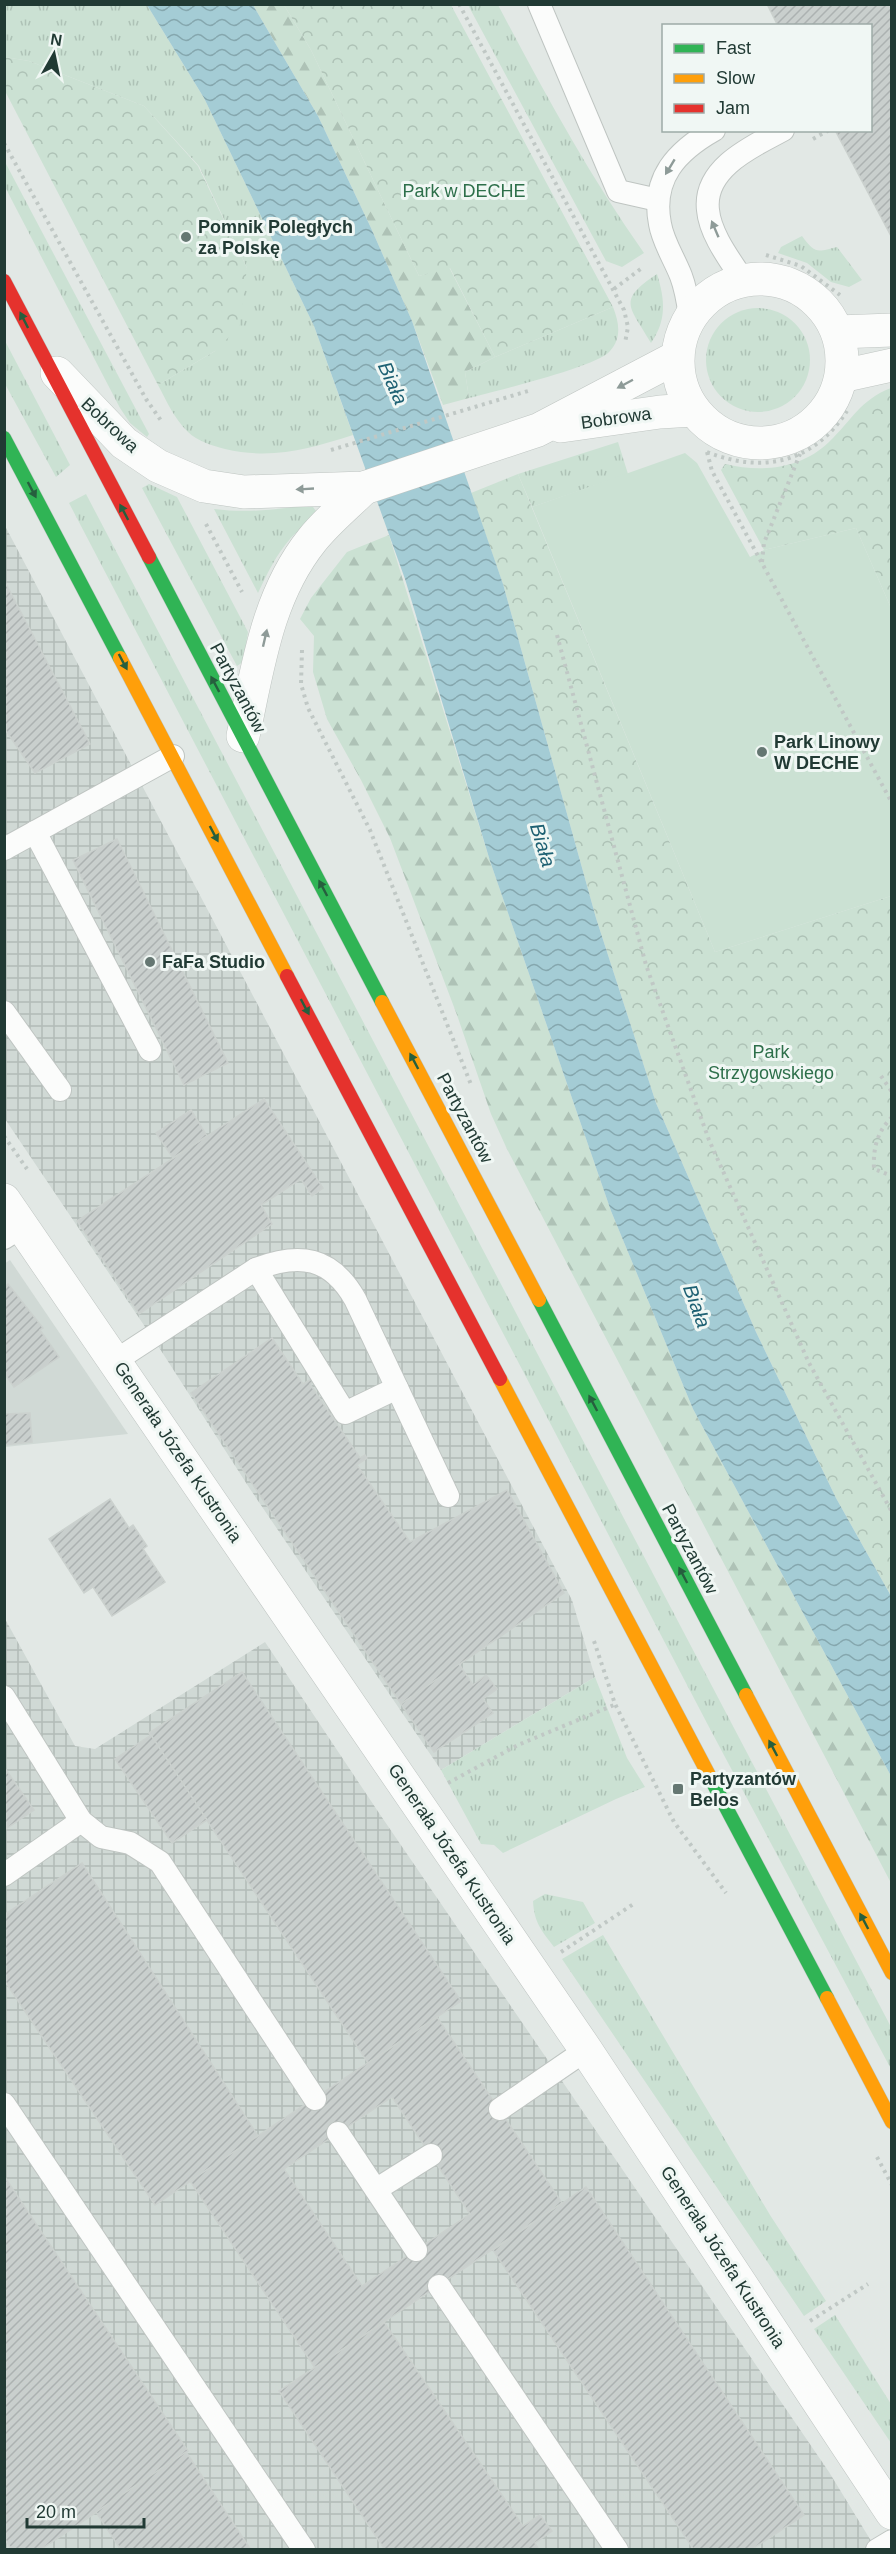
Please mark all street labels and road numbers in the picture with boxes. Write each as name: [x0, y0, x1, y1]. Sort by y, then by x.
street label: Bobrowa: [77, 393, 144, 457]
street label: Bobrowa: [579, 403, 654, 433]
street label: Partyzantów: [206, 640, 271, 737]
street label: Partyzantów: [433, 1070, 498, 1167]
street label: Generała Józefa Kustronia: [110, 1358, 246, 1547]
street label: Partyzantów: [658, 1501, 723, 1598]
street label: Generała Józefa Kustronia: [384, 1760, 520, 1949]
street label: Generała Józefa Kustronia: [657, 2162, 790, 2353]

